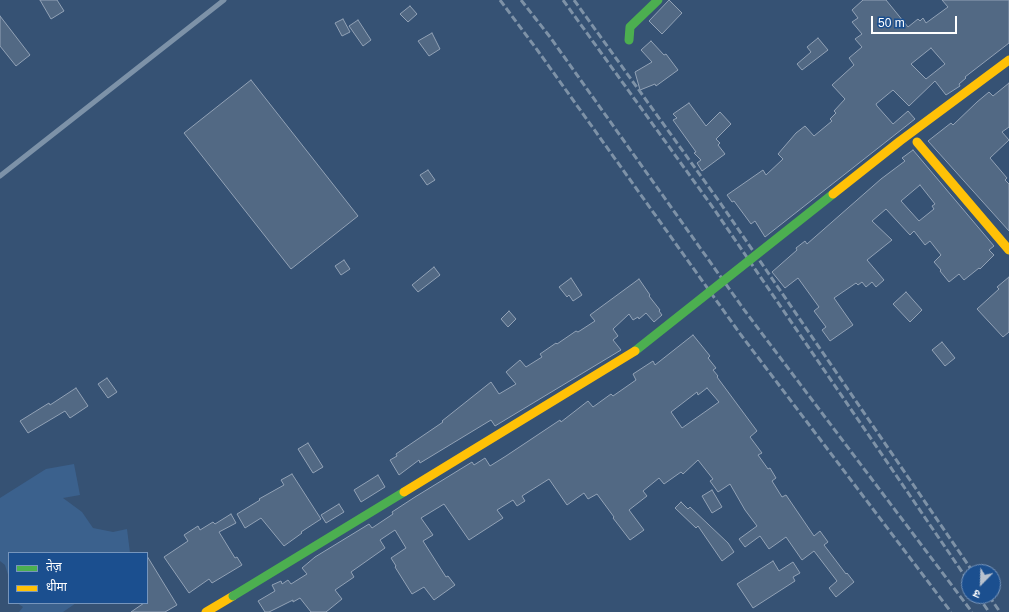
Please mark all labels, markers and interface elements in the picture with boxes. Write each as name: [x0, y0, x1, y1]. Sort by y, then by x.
scale bar: [873, 8, 959, 34]
text: 50 m: [878, 16, 905, 30]
legend: [8, 552, 148, 604]
text: तेज़: [46, 560, 62, 574]
north arrow: [961, 564, 1001, 604]
text: धीमा: [46, 580, 67, 594]
text: उ: [971, 587, 982, 601]

